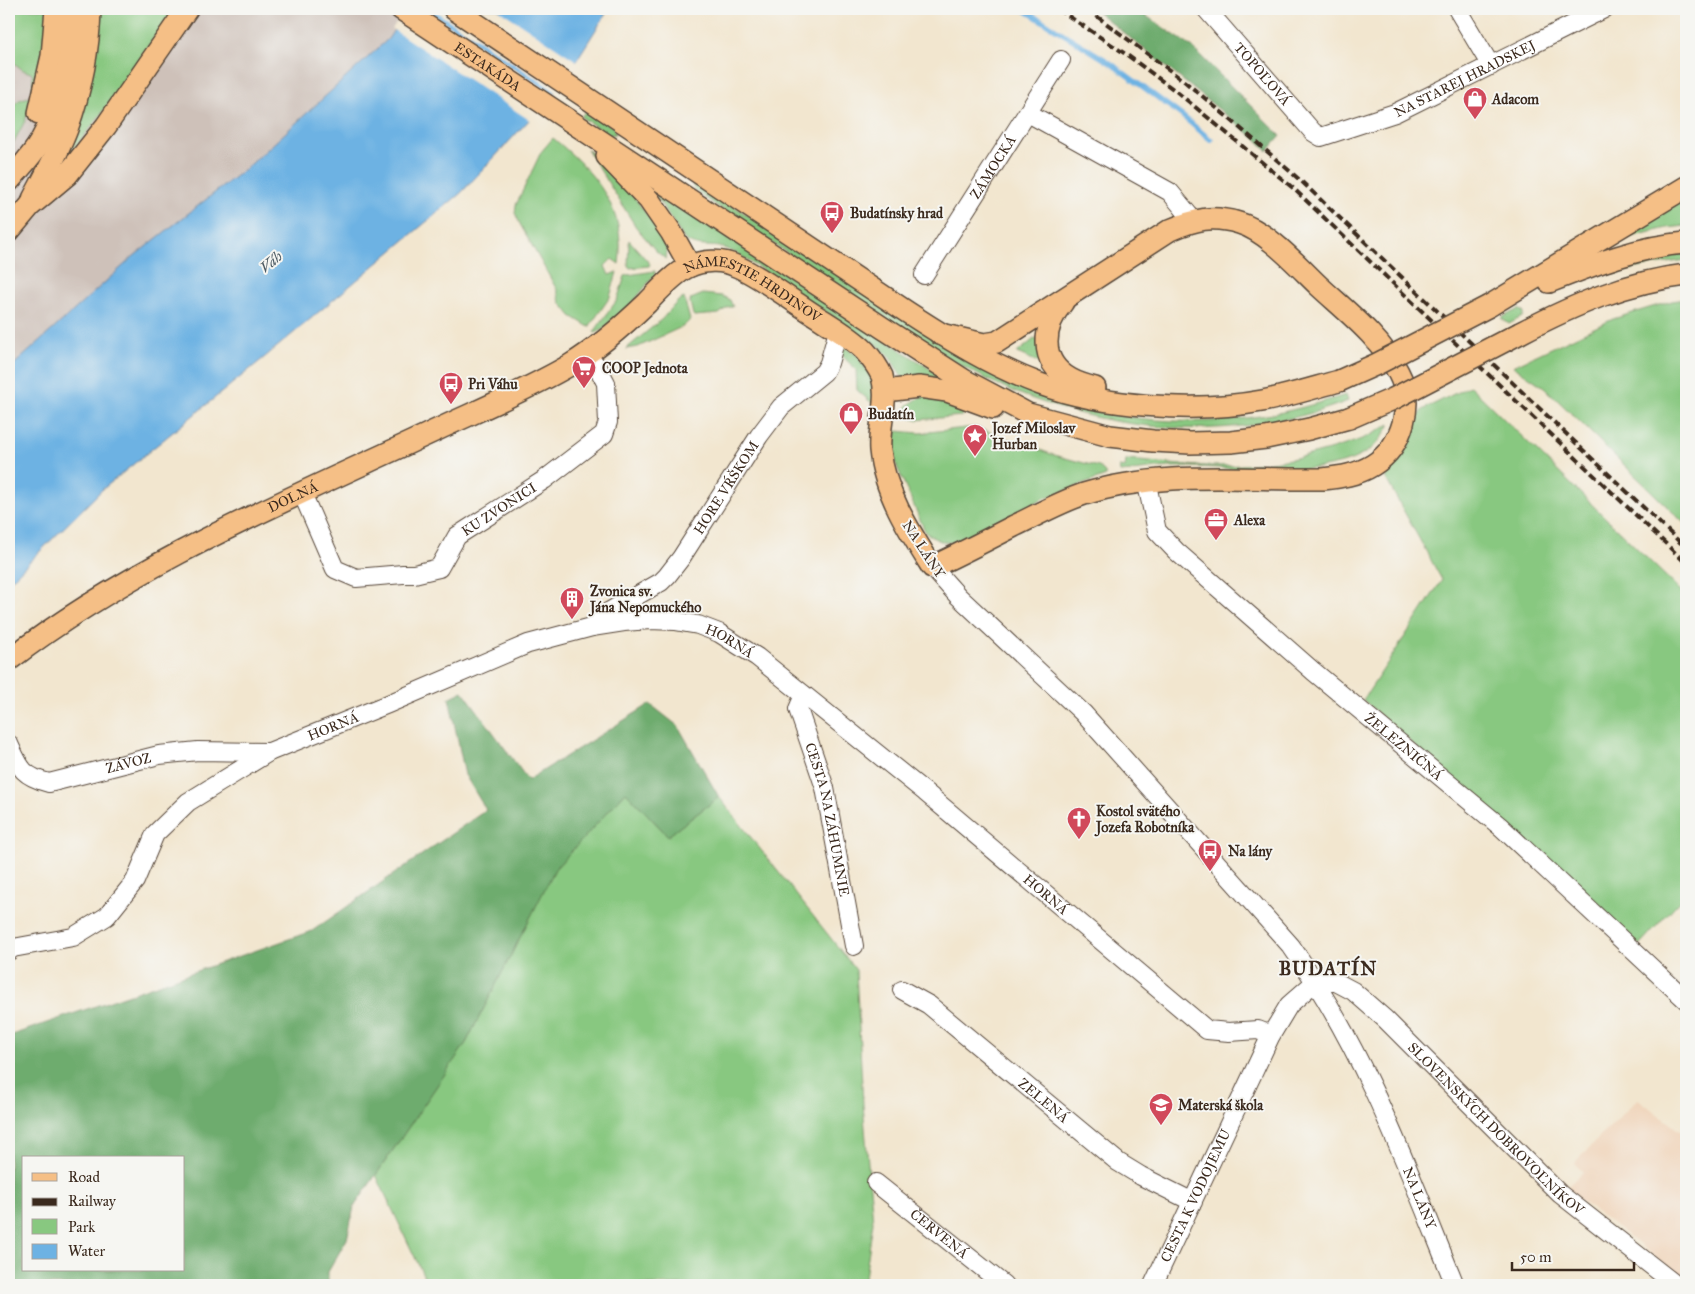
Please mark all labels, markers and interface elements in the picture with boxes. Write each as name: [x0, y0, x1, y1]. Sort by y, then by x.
street label: NA STAREJ HRADSKEJ: [1391, 36, 1539, 121]
street label: ESTAKÁDA: [451, 39, 525, 95]
street label: TOPOĽOVÁ: [1230, 39, 1296, 110]
shop icon: Adacom: [1462, 86, 1488, 120]
place label: Adacom: [1491, 91, 1539, 108]
street label: ZÁMOCKÁ: [967, 131, 1020, 202]
bus stop icon: Budatínsky hrad: [819, 200, 845, 234]
place label: Budatínsky hrad: [850, 205, 944, 223]
water label: Váh: [256, 247, 286, 277]
street label: NÁMESTIE HRDINOV: [681, 252, 825, 327]
supermarket icon: COOP Jednota: [571, 355, 597, 389]
place label: COOP Jednota: [602, 360, 689, 378]
bus stop icon: Pri Váhu: [438, 371, 464, 405]
place label: Pri Váhu: [468, 376, 518, 393]
shop icon: Budatín: [838, 401, 864, 435]
place label: Budatín: [868, 406, 914, 423]
place label: Jozef Miloslav Hurban: [990, 420, 1076, 453]
place icon: Jozef Miloslav Hurban: [962, 423, 988, 457]
street label: HORE VŔŠKOM: [690, 438, 763, 538]
street label: DOLNÁ: [265, 476, 321, 516]
street label: KU ZVONICI: [458, 479, 540, 540]
office icon: Alexa: [1203, 507, 1229, 541]
place label: Alexa: [1233, 512, 1266, 529]
street label: NA LÁNY: [899, 516, 951, 582]
place label: Zvonica sv. Jána Nepomuckého: [588, 583, 701, 617]
building icon: Zvonica sv. Jána Nepomuckého: [559, 586, 585, 620]
street label: HORNÁ: [703, 621, 758, 662]
street label: HORNÁ: [305, 707, 362, 745]
street label: ŽELEZNIČNÁ: [1361, 708, 1448, 784]
street label: CESTA NA ZÁHUMNIE: [801, 741, 853, 898]
street label: ZÁVOZ: [104, 749, 153, 777]
place label: Kostol svätého Jozefa Robotníka: [1094, 803, 1195, 837]
church icon: Kostol svätého Jozefa Robotníka: [1066, 806, 1092, 840]
bus stop icon: Na lány: [1197, 838, 1223, 872]
place label: Na lány: [1228, 843, 1274, 861]
street label: HORNÁ: [1020, 871, 1073, 919]
district label: BUDATÍN: [1279, 955, 1377, 980]
street label: SLOVENSKÝCH DOBROVOĽNÍKOV: [1404, 1039, 1588, 1219]
street label: ZELENÁ: [1015, 1075, 1074, 1127]
school or university icon: Materská škola: [1148, 1092, 1174, 1126]
place label: Materská škola: [1178, 1097, 1264, 1114]
street label: CESTA K VODOJEMU: [1157, 1126, 1235, 1265]
legend: [22, 1156, 185, 1272]
street label: NA LÁNY: [1399, 1165, 1440, 1232]
text: Road: [68, 1168, 100, 1186]
text: Railway: [68, 1192, 117, 1210]
street label: ČERVENÁ: [907, 1204, 973, 1263]
text: Park: [68, 1218, 95, 1236]
scale bar: [1512, 1239, 1635, 1271]
text: Water: [68, 1242, 105, 1260]
text: 50 m: [1520, 1248, 1552, 1266]

